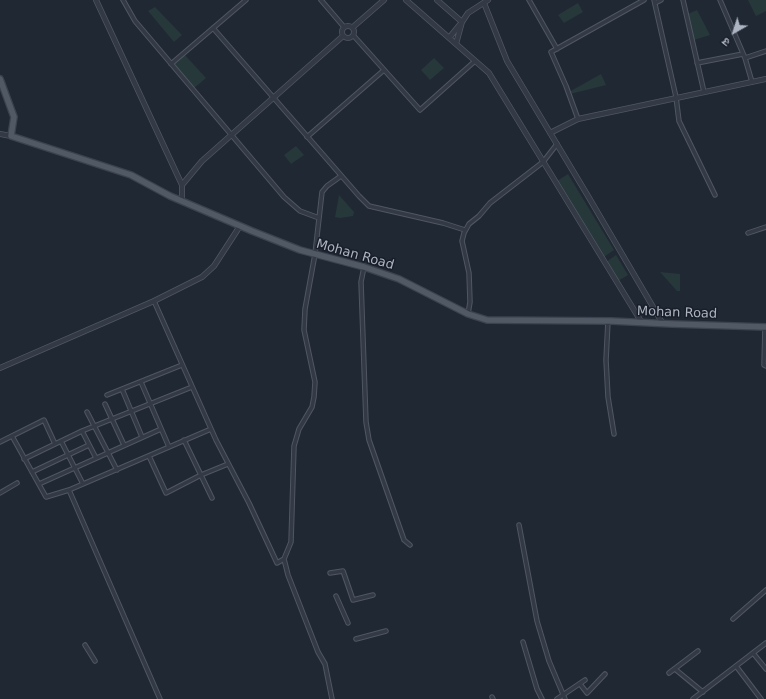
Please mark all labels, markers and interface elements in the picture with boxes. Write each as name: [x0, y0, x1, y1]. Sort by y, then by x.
north arrow: [714, 12, 754, 52]
text: उ: [720, 35, 733, 49]
street label: Mohan Road: [314, 236, 396, 274]
street label: Mohan Road: [637, 304, 717, 322]

